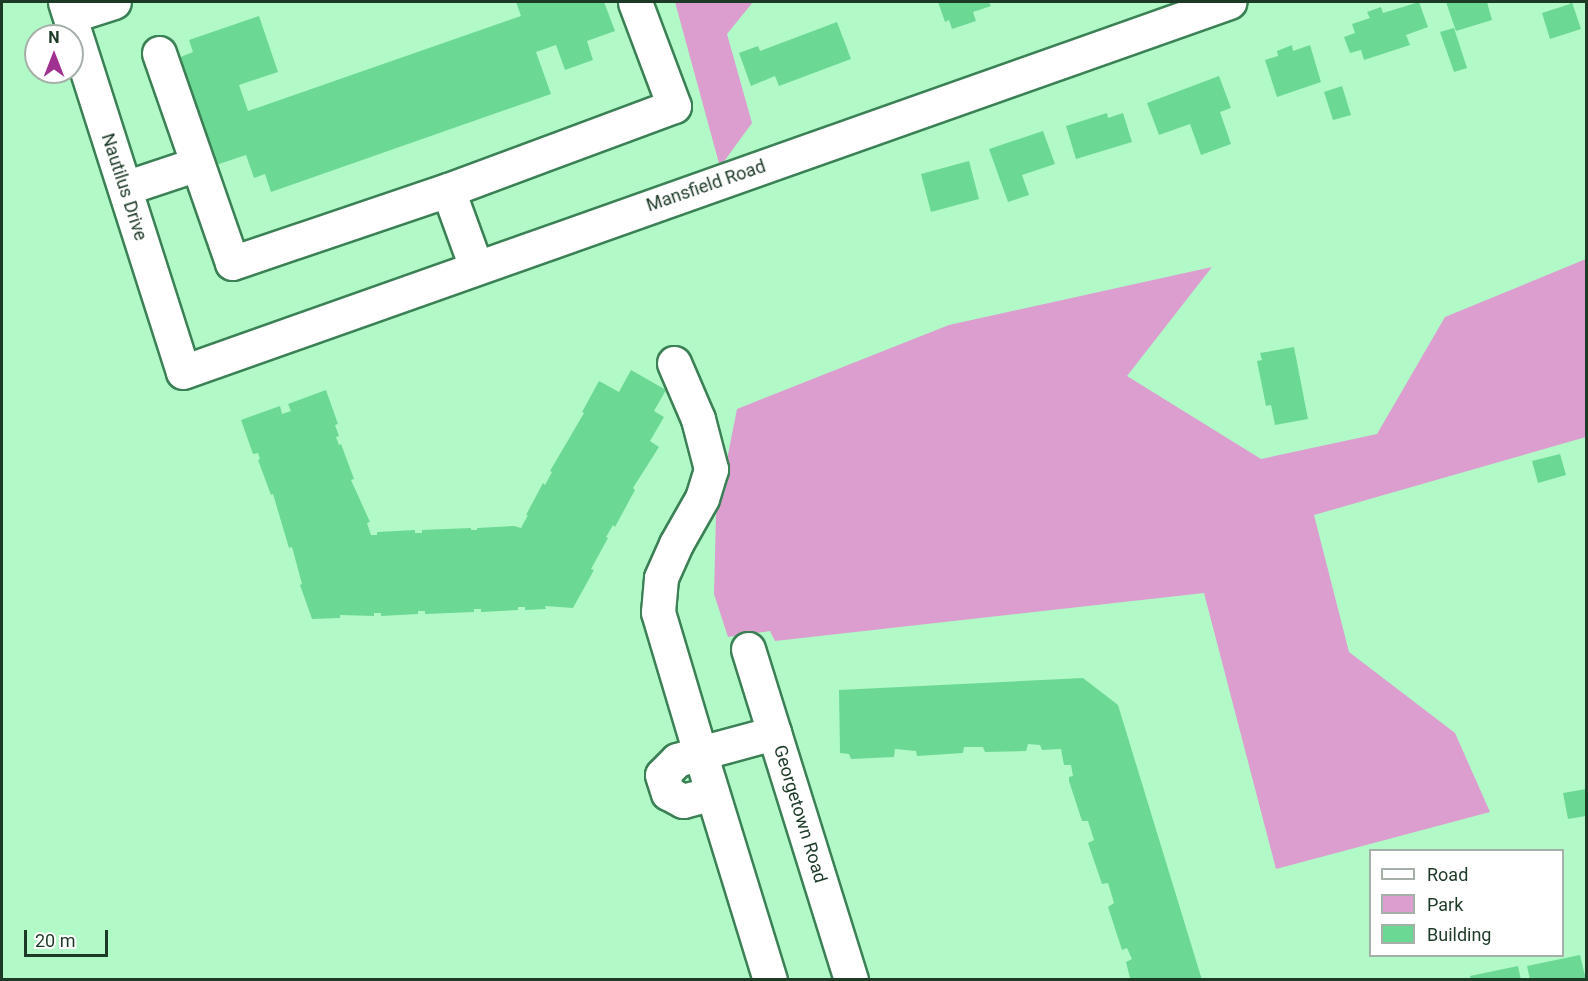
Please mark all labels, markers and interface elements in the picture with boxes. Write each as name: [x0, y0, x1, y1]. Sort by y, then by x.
north arrow: [24, 24, 84, 84]
text: N: [48, 28, 60, 47]
street label: Nautilus Drive: [97, 131, 151, 243]
street label: Mansfield Road: [644, 156, 768, 216]
street label: Georgetown Road: [769, 743, 831, 885]
legend: [1369, 849, 1564, 957]
text: Road: [1427, 864, 1468, 885]
text: Park: [1427, 894, 1463, 915]
scale bar: [27, 918, 111, 956]
text: Building: [1427, 924, 1491, 945]
text: 20 m: [35, 930, 75, 951]

